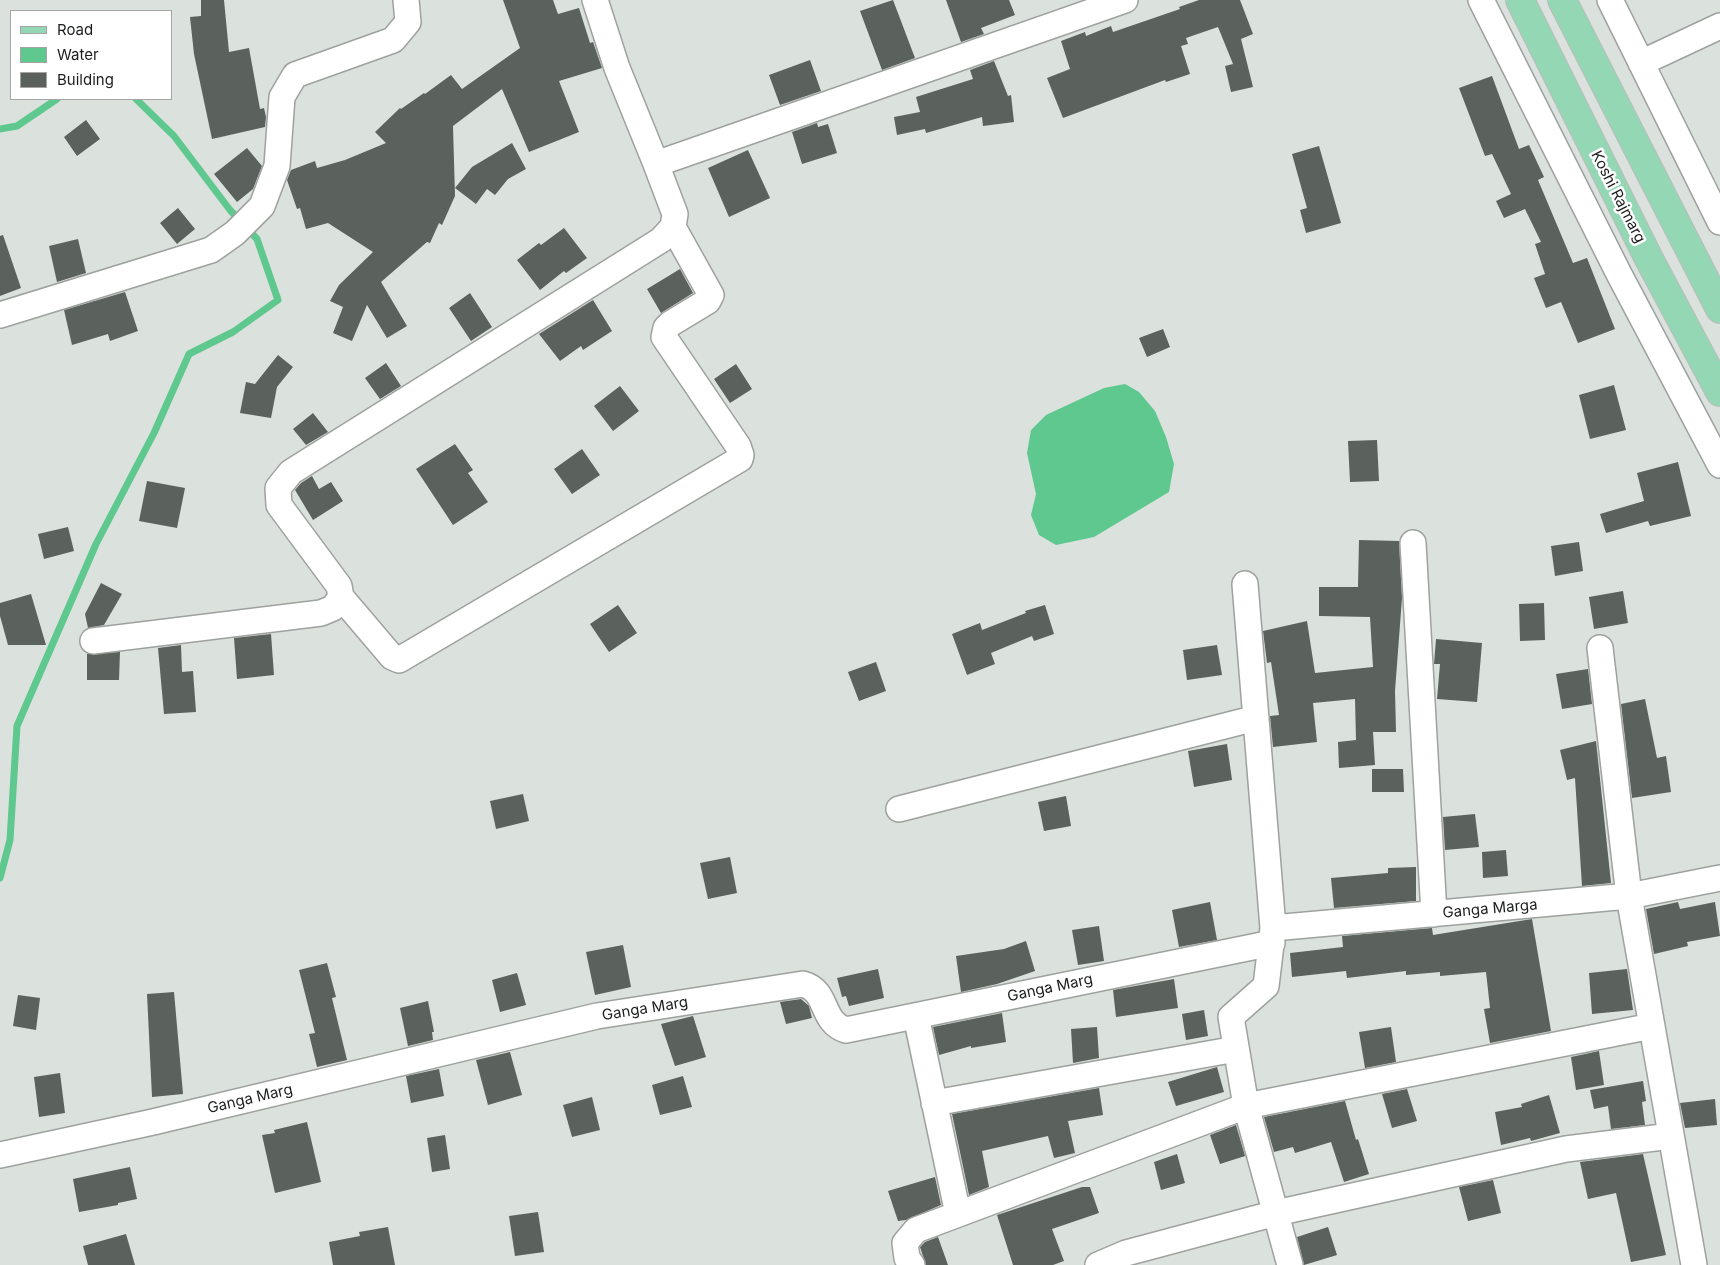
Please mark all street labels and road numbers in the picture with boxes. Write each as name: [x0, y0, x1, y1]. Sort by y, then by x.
street label: Koshi Rajmarg: [1587, 148, 1649, 246]
street label: Ganga Marga: [1442, 896, 1538, 922]
street label: Ganga Marg: [1006, 970, 1094, 1006]
street label: Ganga Marg: [601, 993, 689, 1025]
street label: Ganga Marg: [206, 1080, 294, 1118]

